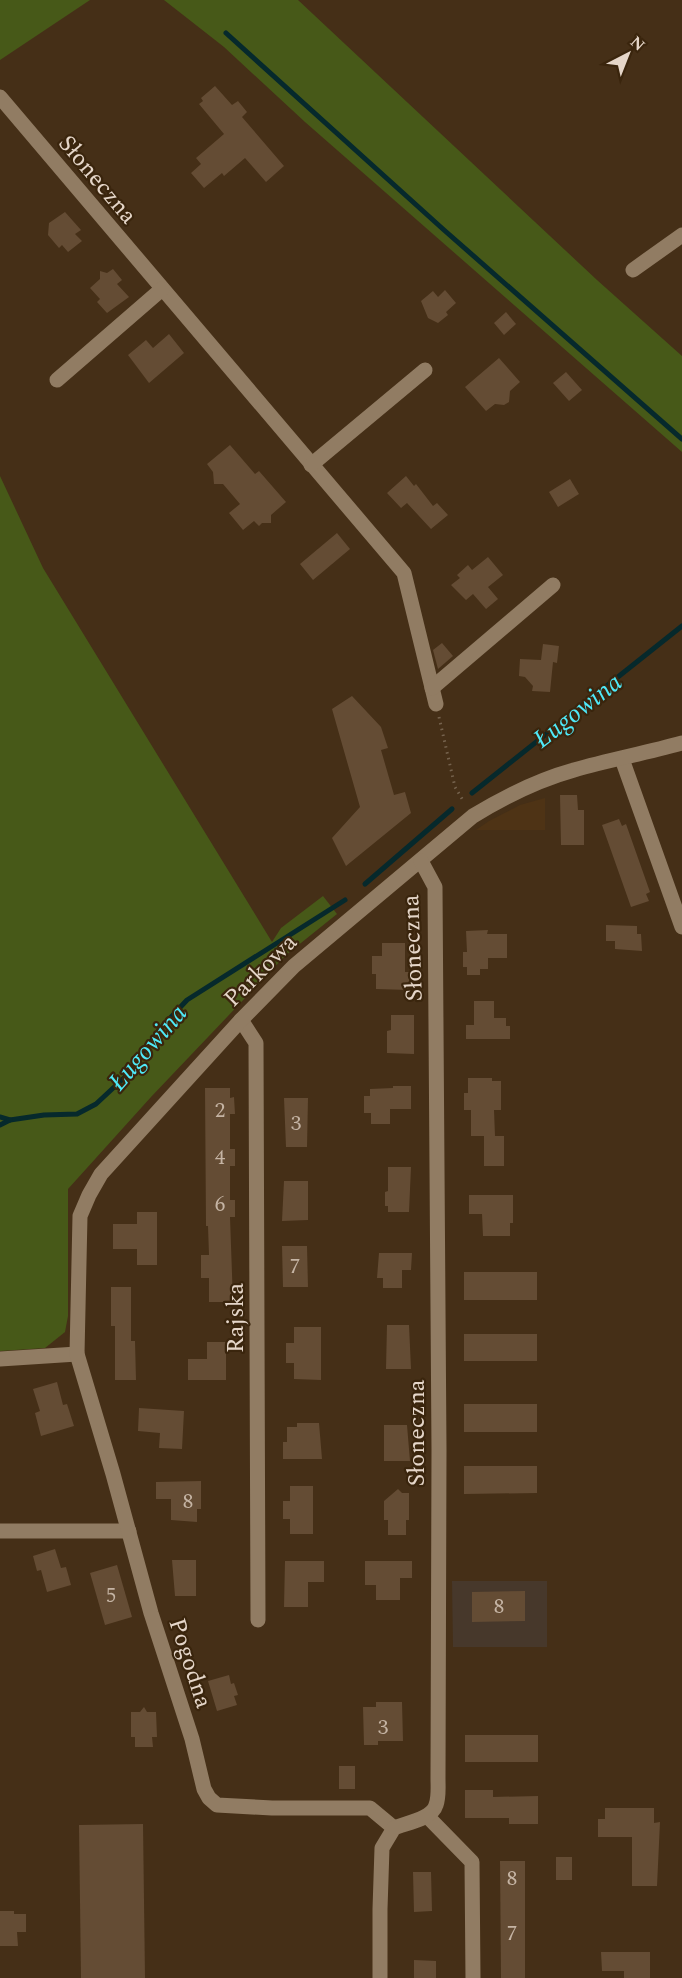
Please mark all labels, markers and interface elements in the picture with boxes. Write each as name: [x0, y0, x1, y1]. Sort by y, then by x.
north arrow: [598, 24, 658, 84]
text: N: [624, 30, 650, 57]
street label: Słoneczna: [49, 127, 146, 232]
water label: Ługowina: [524, 663, 631, 759]
street label: Słoneczna: [393, 894, 433, 1002]
street label: Parkowa: [216, 925, 306, 1016]
water label: Ługowina: [99, 995, 197, 1100]
house number: 2: [215, 1095, 225, 1127]
house number: 3: [291, 1108, 302, 1140]
house number: 4: [215, 1142, 226, 1174]
house number: 6: [215, 1189, 225, 1221]
house number: 7: [290, 1251, 300, 1283]
street label: Rajska: [218, 1282, 254, 1353]
street label: Słoneczna: [399, 1379, 435, 1487]
house number: 8: [183, 1486, 193, 1518]
house number: 5: [106, 1580, 116, 1612]
house number: 8: [494, 1591, 504, 1623]
street label: Pogodna: [159, 1614, 222, 1713]
house number: 3: [378, 1712, 389, 1744]
house number: 8: [507, 1863, 517, 1895]
house number: 7: [507, 1918, 517, 1950]

